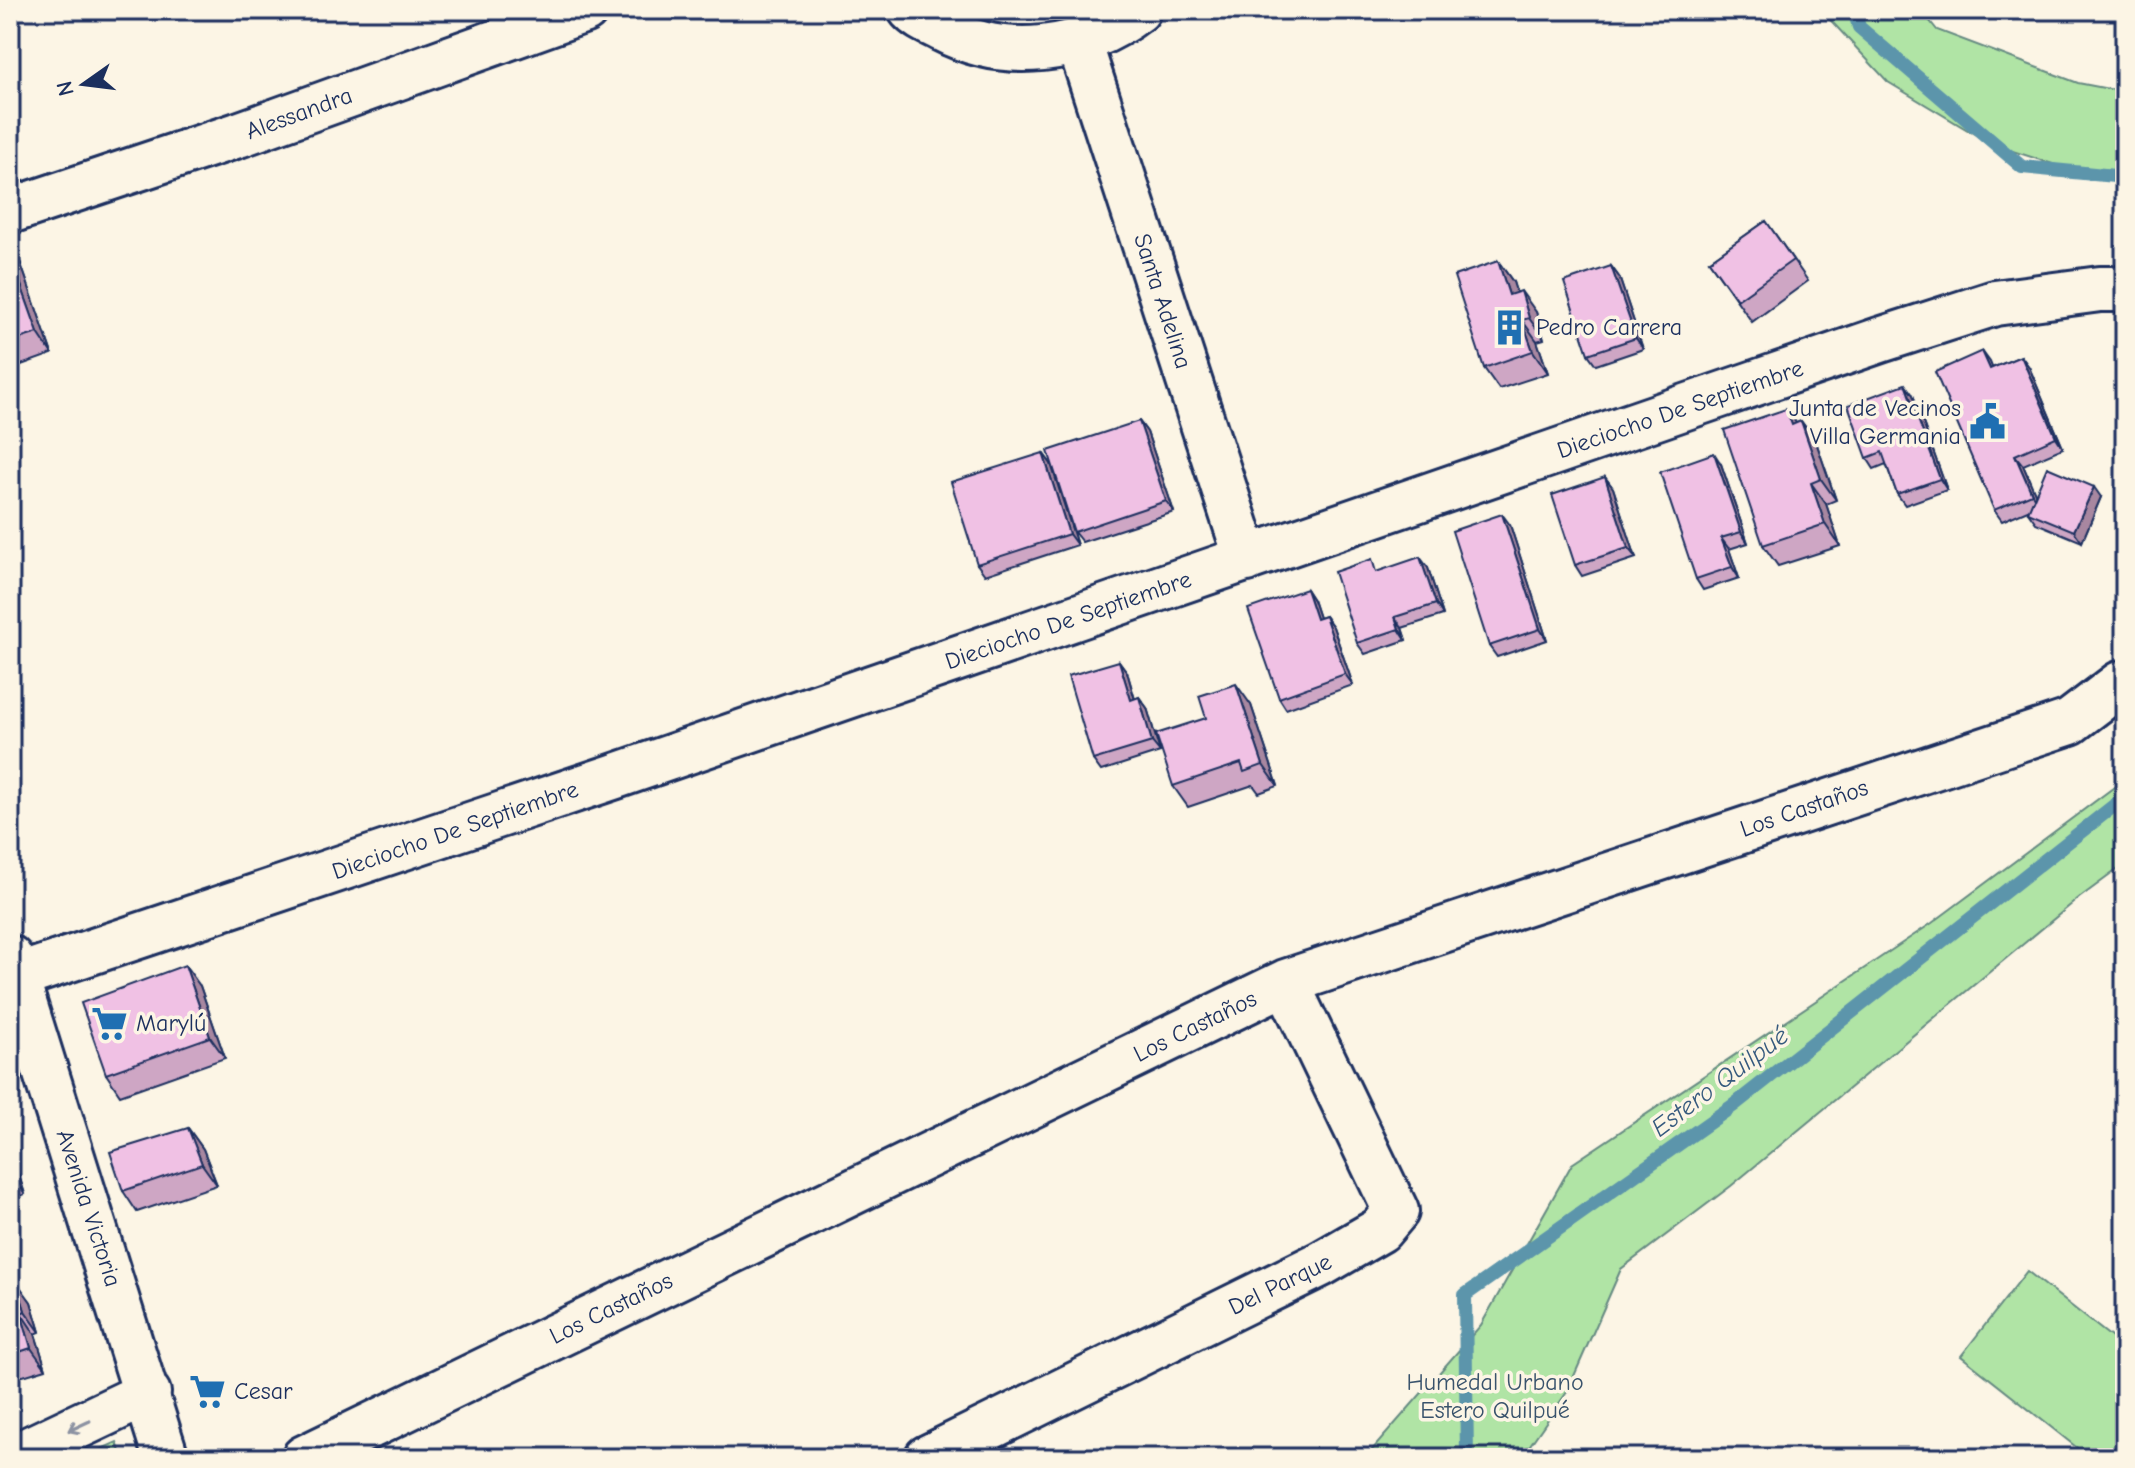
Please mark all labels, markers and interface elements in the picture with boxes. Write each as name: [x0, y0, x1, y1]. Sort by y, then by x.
north arrow: [44, 44, 124, 124]
text: N: [51, 78, 80, 99]
street label: Alessandra: [242, 81, 356, 145]
street label: Santa Adelina: [1128, 230, 1198, 372]
building icon: Pedro Carrera: [1491, 308, 1529, 346]
place label: Pedro Carrera: [1536, 313, 1682, 341]
street label: Dieciocho De Septiembre: [1553, 354, 1807, 464]
place label: Junta de Vecinos Villa Germania: [1789, 394, 1961, 450]
public building icon: Junta de Vecinos Villa Germania: [1968, 403, 2006, 441]
street label: Dieciocho De Septiembre: [941, 565, 1195, 675]
street label: Los Castaños: [1736, 773, 1872, 843]
street label: Dieciocho De Septiembre: [328, 775, 582, 885]
street label: Los Castaños: [1129, 984, 1261, 1068]
supermarket icon: Marylú: [91, 1004, 129, 1042]
place label: Marylú: [136, 1009, 206, 1037]
water label: Estero Quilpué: [1646, 1021, 1794, 1143]
street label: Avenida Victoria: [50, 1126, 128, 1290]
street label: Del Parque: [1224, 1247, 1336, 1321]
street label: Los Castaños: [545, 1266, 677, 1350]
park label: Humedal Urbano Estero Quilpué: [1406, 1368, 1584, 1424]
supermarket icon: Cesar: [189, 1372, 227, 1410]
place label: Cesar: [234, 1377, 293, 1405]
one-way arrow: [68, 1419, 92, 1434]

